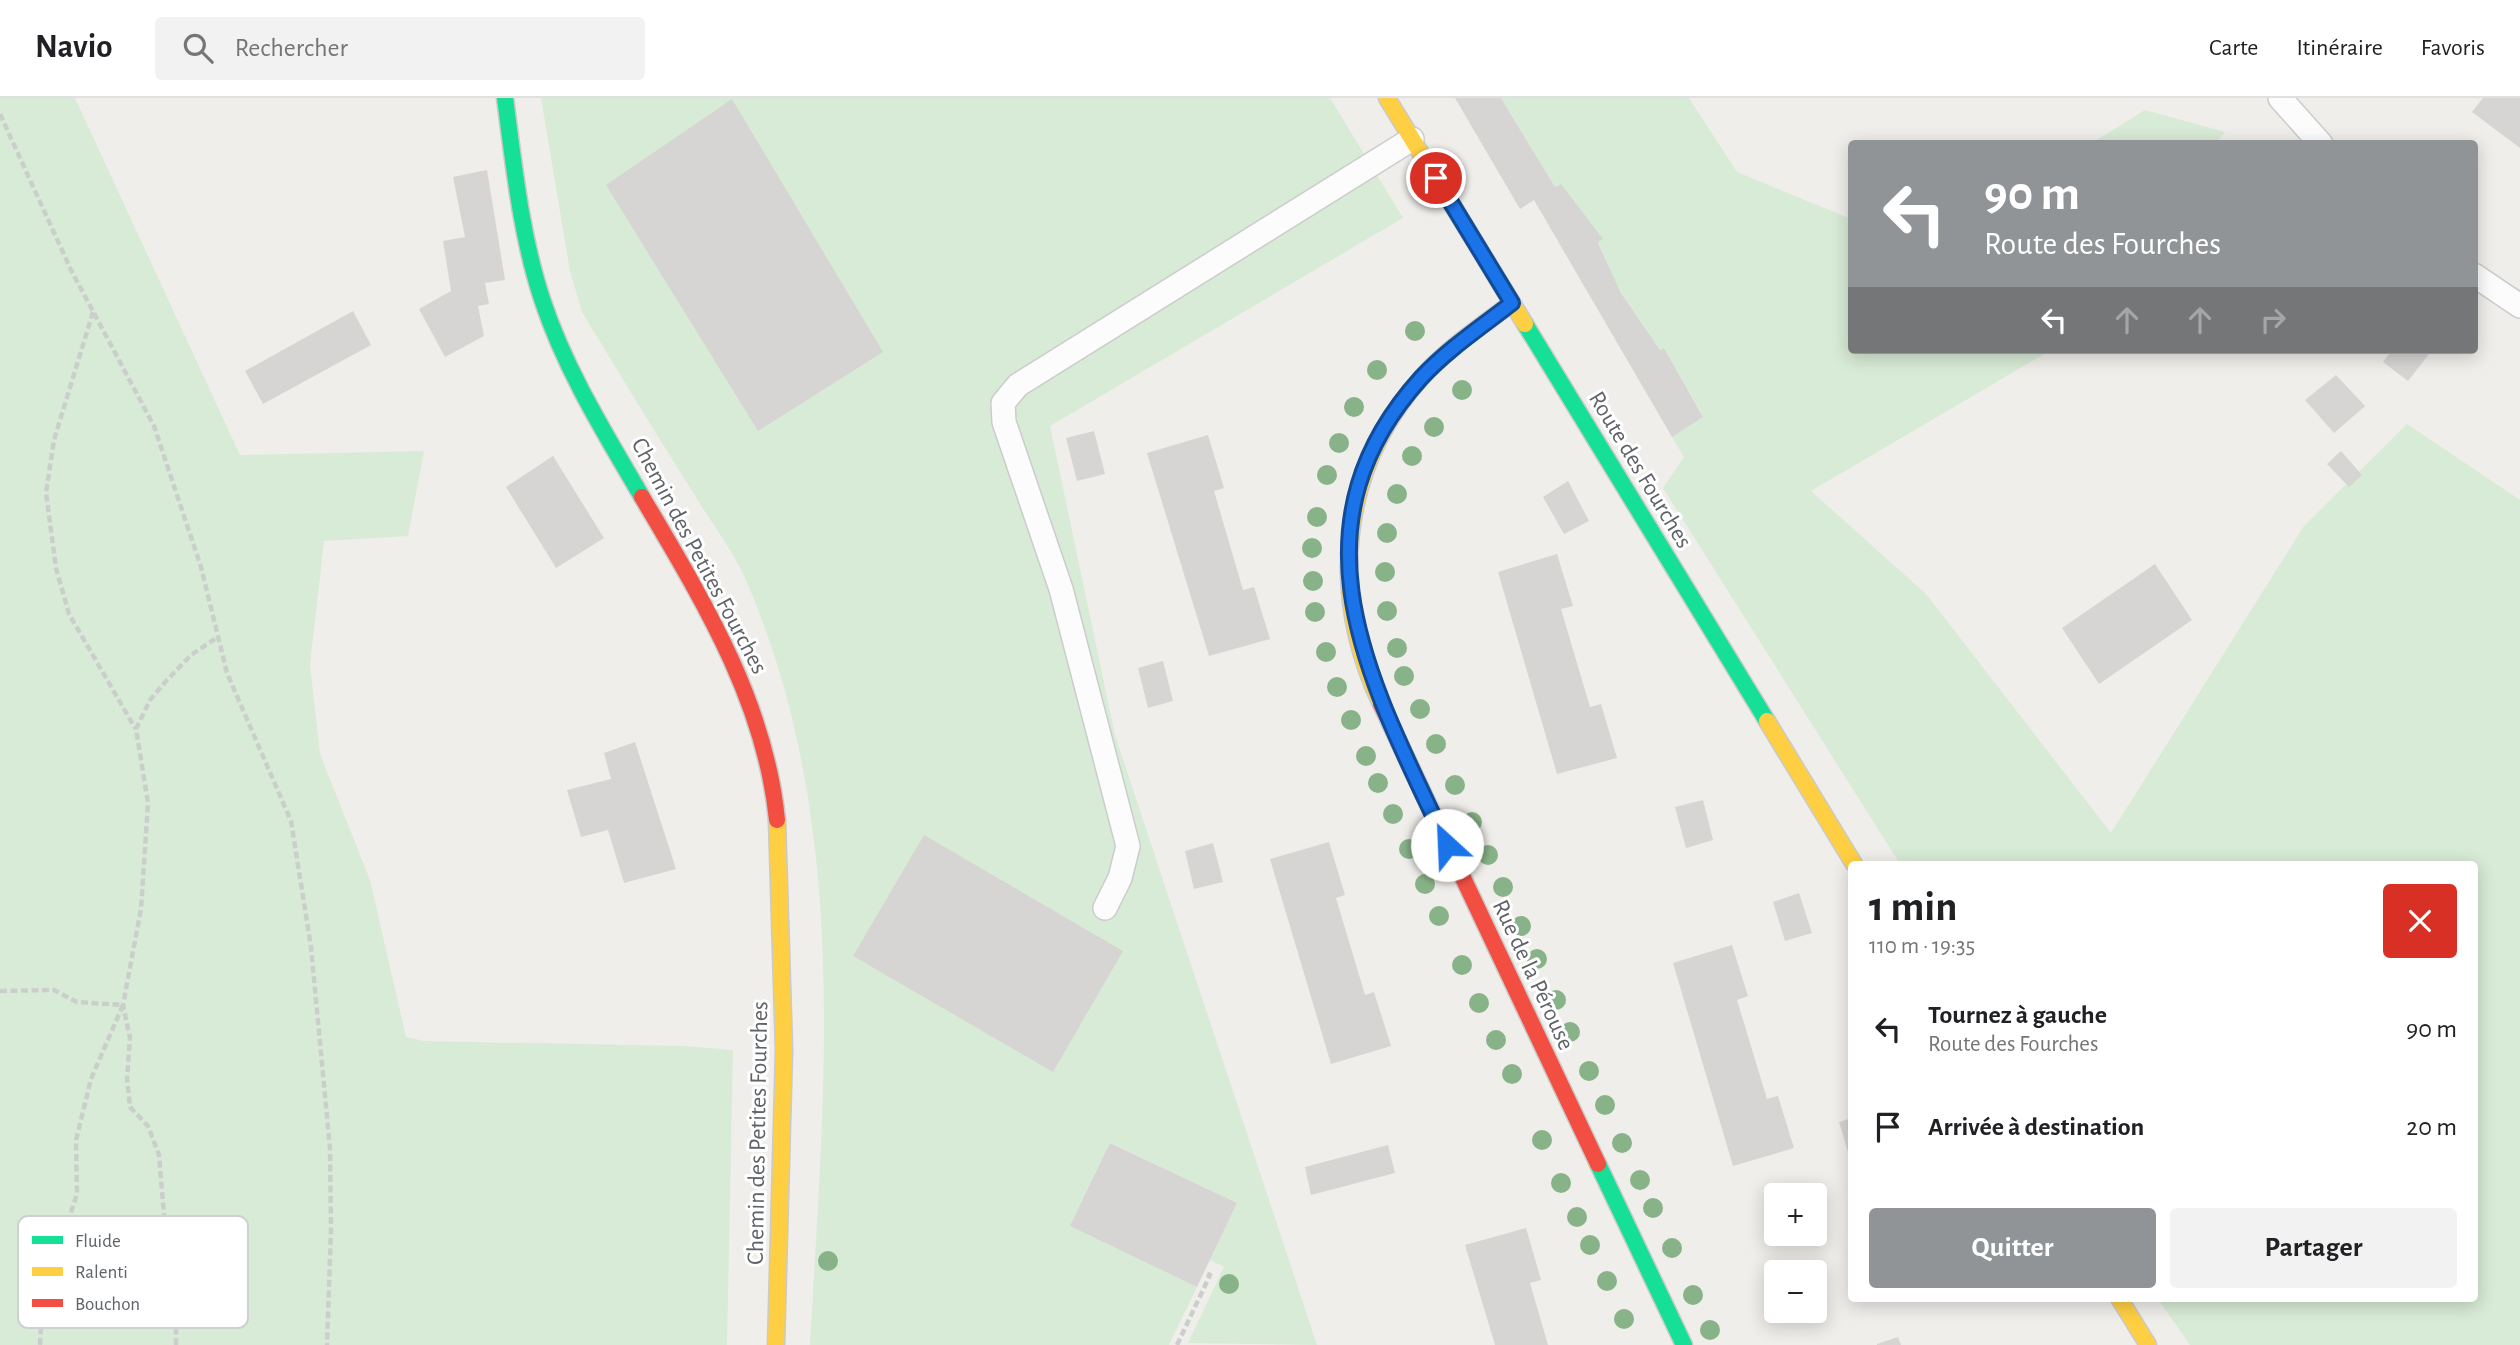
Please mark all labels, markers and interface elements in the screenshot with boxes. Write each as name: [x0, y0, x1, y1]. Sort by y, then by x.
search box: [155, 17, 645, 80]
icon: search: [179, 29, 217, 67]
text: Navio: [35, 31, 113, 64]
text: Rechercher: [235, 35, 348, 61]
text: Carte: [2209, 36, 2258, 60]
text: Itinéraire: [2296, 36, 2383, 60]
text: Favoris: [2421, 36, 2485, 60]
pin: [1406, 148, 1466, 208]
icon: arrive: [1417, 159, 1455, 197]
icon: left: [1869, 168, 1960, 259]
text: 90 m: [1984, 170, 2080, 219]
text: Route des Fourches: [1984, 228, 2221, 260]
icon: left: [2035, 301, 2073, 339]
icon: ahead: [2108, 301, 2146, 339]
icon: ahead: [2181, 301, 2219, 339]
icon: right: [2254, 301, 2292, 339]
street label: Route des Fourches: [1584, 388, 1696, 552]
street label: Chemin des Petites Fourches: [627, 434, 771, 678]
position arrow: [1410, 808, 1484, 882]
button: close: [2383, 884, 2457, 958]
text: 1 min: [1869, 886, 1958, 928]
street label: Rue de la Pérouse: [1488, 896, 1578, 1054]
text: 110 m · 19:35: [1869, 935, 1975, 958]
street label: Chemin des Petites Fourches: [744, 1001, 772, 1265]
text: Tournez à gauche: [1928, 1002, 2107, 1028]
icon: left: [1869, 1010, 1907, 1048]
text: 90 m: [2406, 1016, 2457, 1042]
text: Route des Fourches: [1928, 1033, 2098, 1056]
icon: arrive: [1869, 1108, 1907, 1146]
text: Arrivée à destination: [1928, 1114, 2144, 1140]
text: 20 m: [2406, 1114, 2457, 1140]
map controls: [1764, 1183, 1827, 1323]
button: +: [1764, 1183, 1827, 1246]
button: Quitter: [1869, 1208, 2156, 1288]
button: Partager: [2170, 1208, 2457, 1288]
legend: [18, 1216, 248, 1328]
text: Fluide: [75, 1232, 121, 1251]
button: −: [1764, 1260, 1827, 1323]
text: Ralenti: [75, 1263, 128, 1282]
text: Bouchon: [75, 1295, 140, 1314]

